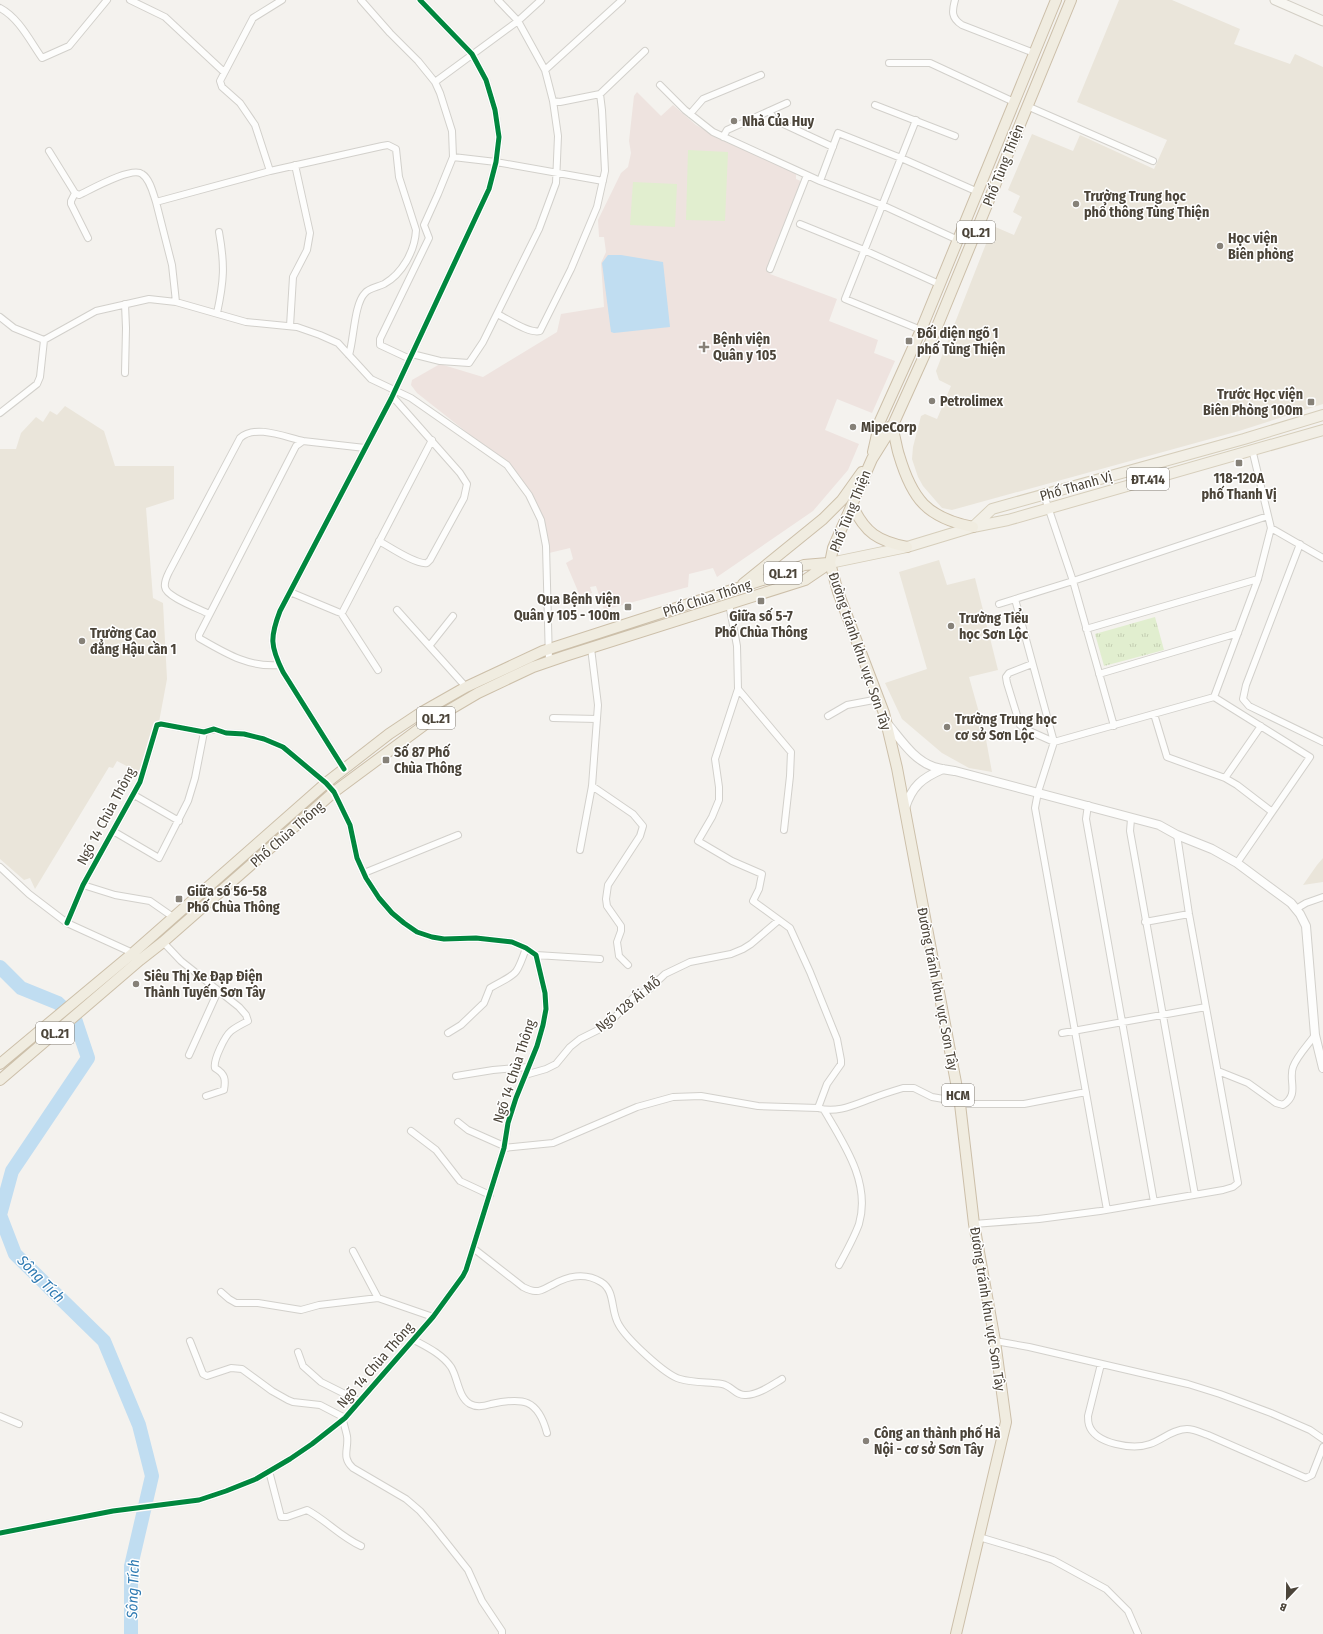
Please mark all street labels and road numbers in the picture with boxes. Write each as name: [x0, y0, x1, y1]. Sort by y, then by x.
street label: Phố Tùng Thiện: [978, 121, 1028, 209]
road number: QL.21: [957, 221, 995, 243]
street label: Phố Tùng Thiện: [825, 467, 875, 555]
street label: Phố Thanh Vị: [1038, 467, 1114, 505]
road number: ĐT.414: [1127, 468, 1169, 490]
road number: QL.21: [764, 562, 802, 584]
street label: Đường tránh khu vực Sơn Tây: [824, 570, 895, 733]
street label: Phố Chùa Thông: [660, 575, 754, 621]
road number: QL.21: [417, 707, 455, 729]
street label: Ngõ 14 Chùa Thông: [74, 764, 140, 868]
street label: Phố Chùa Thông: [246, 797, 328, 871]
street label: Đường tránh khu vực Sơn Tây: [913, 906, 962, 1073]
street label: Ngõ 128 Ái Mỗ: [592, 972, 664, 1036]
street label: Ngõ 14 Chùa Thông: [490, 1017, 539, 1125]
road number: QL.21: [36, 1022, 74, 1044]
road number: HCM: [942, 1084, 974, 1106]
street label: Đường tránh khu vực Sơn Tây: [966, 1226, 1009, 1393]
street label: Ngõ 14 Chùa Thông: [334, 1319, 418, 1412]

